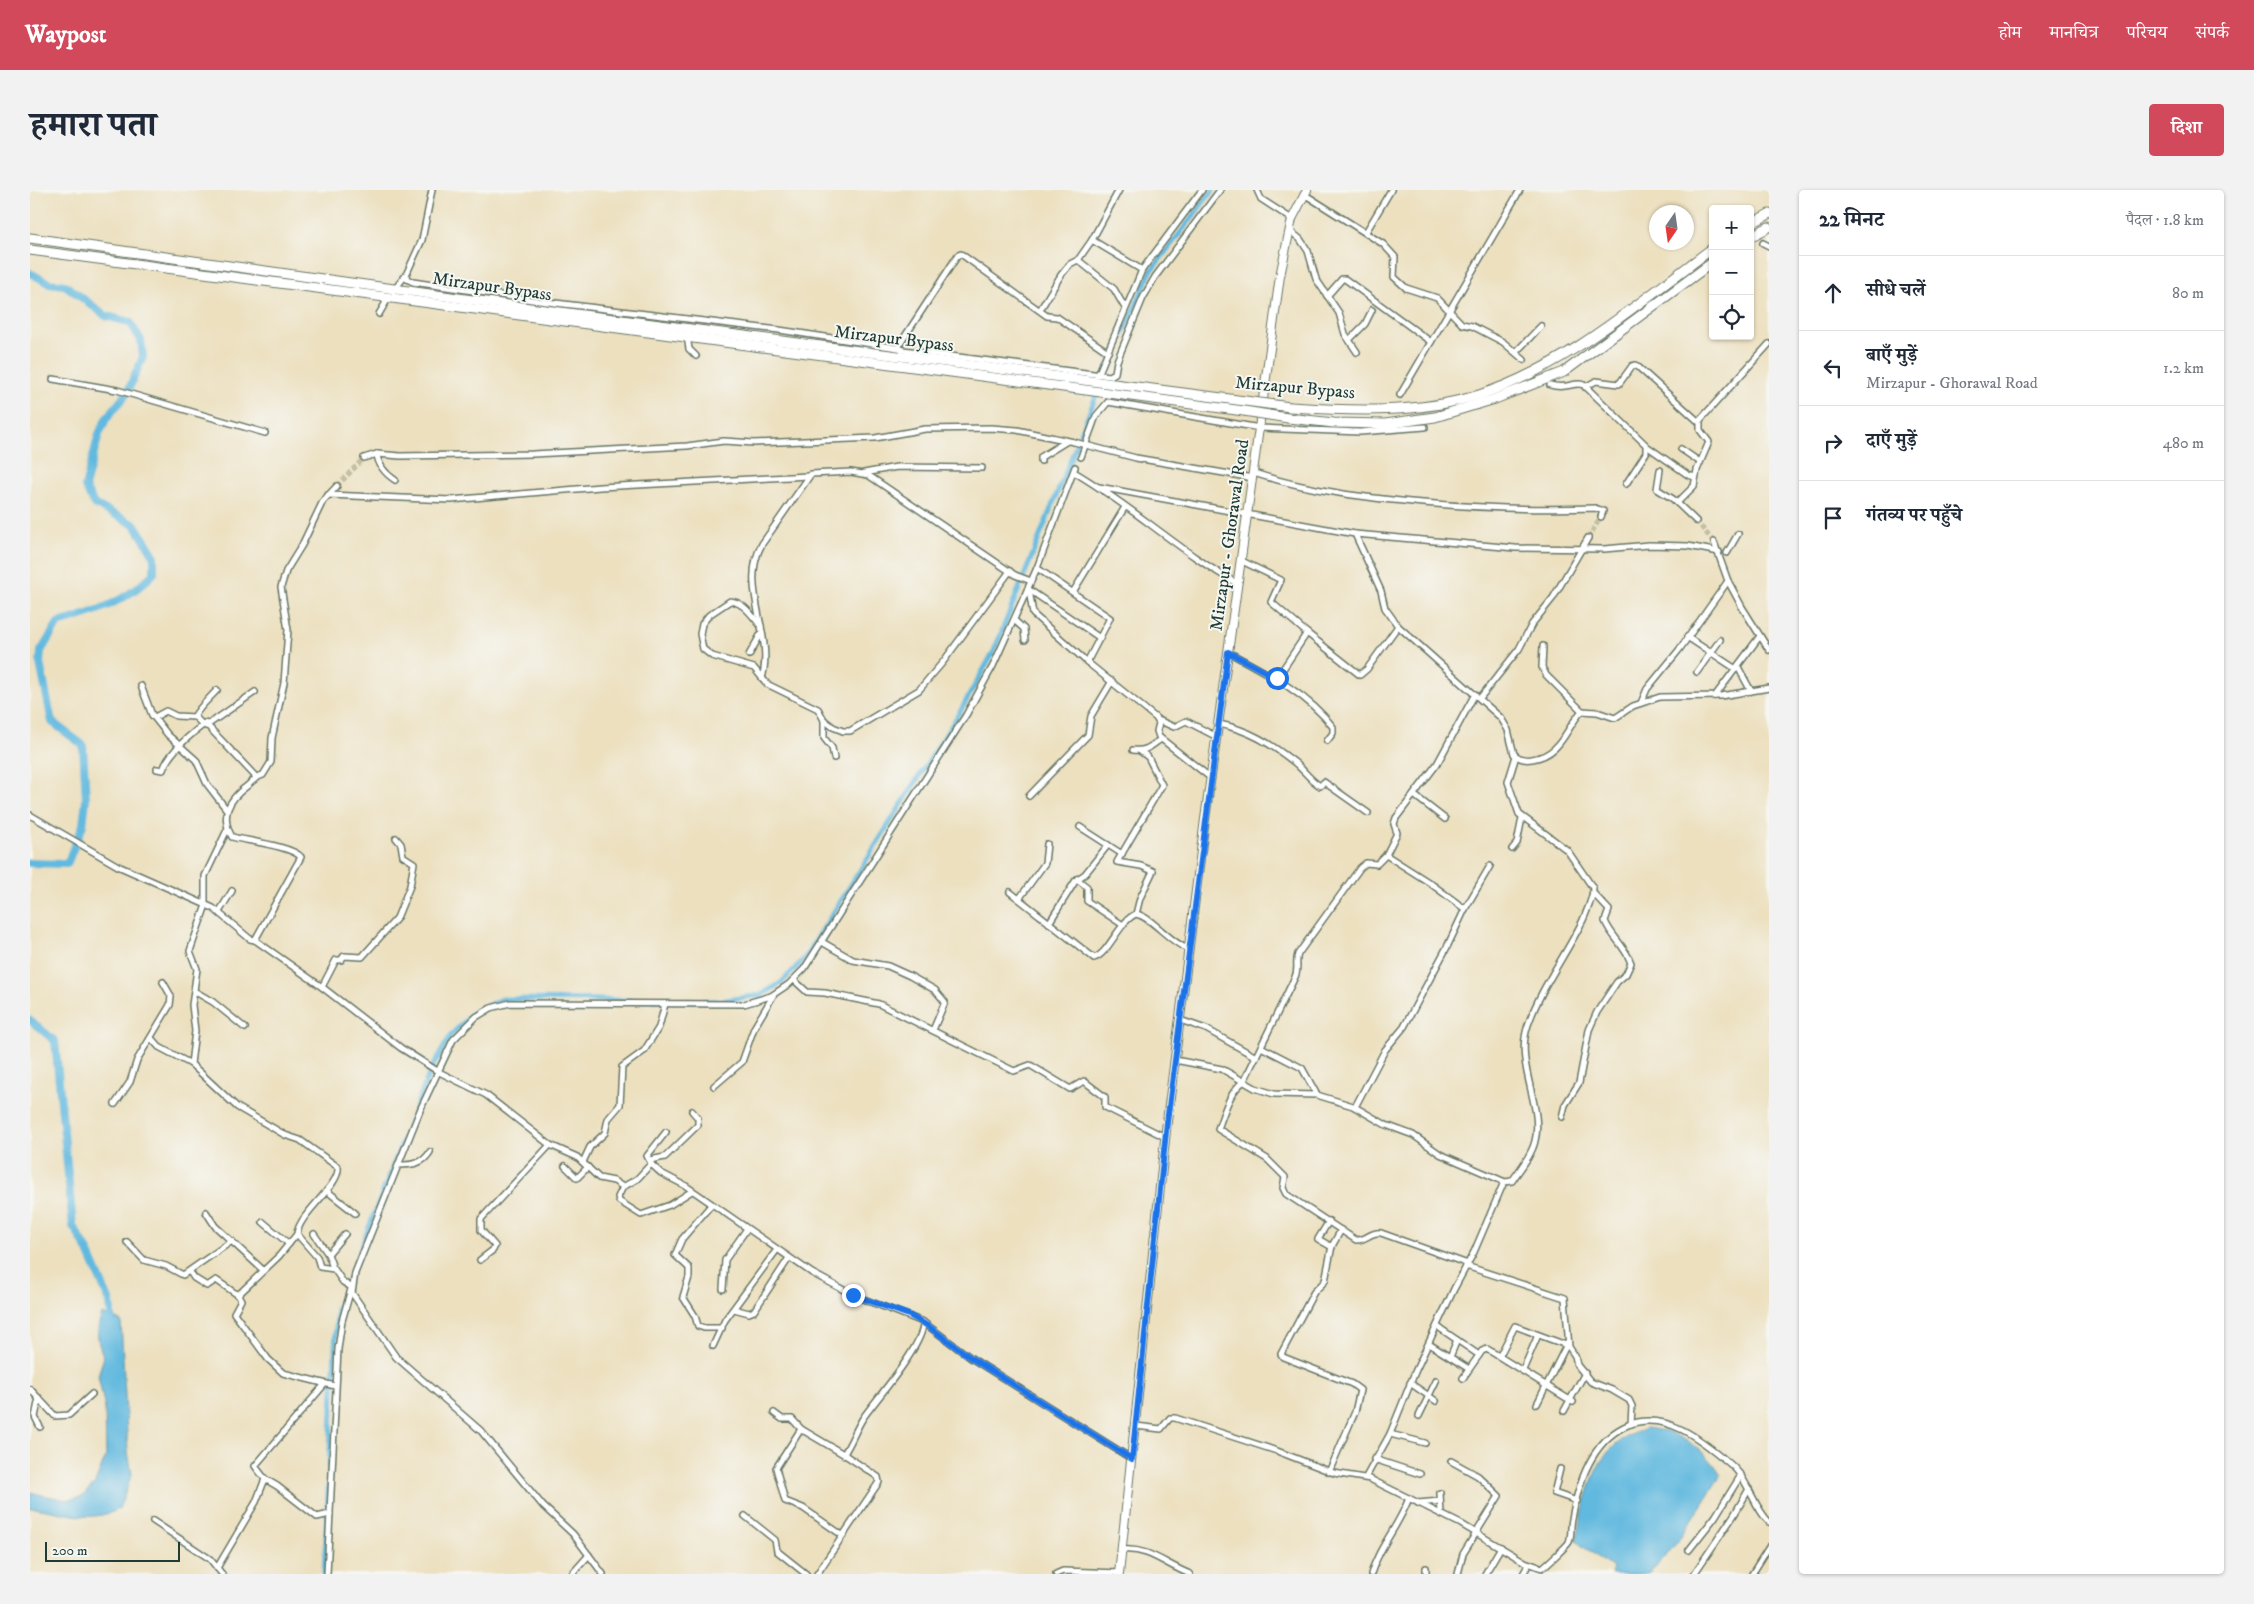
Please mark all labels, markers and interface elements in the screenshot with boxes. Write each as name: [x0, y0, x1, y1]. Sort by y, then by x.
text: Waypost: [25, 20, 106, 50]
text: होम: [1999, 22, 2022, 44]
text: मानचित्र: [2050, 22, 2098, 44]
text: परिचय: [2126, 22, 2167, 44]
text: संपर्क: [2195, 22, 2229, 44]
text: हमारा पता: [30, 104, 157, 148]
button: दिशा: [2149, 104, 2224, 156]
north arrow: [1649, 205, 1694, 250]
map controls: [1709, 205, 1754, 340]
button: +: [1709, 205, 1754, 250]
text: 22 मिनट: [1819, 207, 1884, 233]
text: पैदल · 1.8 km: [2126, 210, 2204, 230]
button: −: [1709, 250, 1754, 295]
street label: Mirzapur Bypass: [431, 268, 553, 306]
icon: ahead: [1819, 279, 1847, 307]
text: सीधे चलें: [1866, 279, 1925, 302]
text: 80 m: [2172, 283, 2204, 303]
button: locate: [1709, 295, 1754, 340]
street label: Mirzapur Bypass: [833, 321, 955, 357]
text: बाएँ मुड़ें: [1866, 344, 1917, 367]
icon: left: [1819, 354, 1847, 382]
text: 1.2 km: [2163, 358, 2204, 378]
street label: Mirzapur Bypass: [1234, 372, 1356, 404]
text: Mirzapur - Ghorawal Road: [1866, 373, 2038, 393]
icon: right: [1819, 429, 1847, 457]
text: दाएँ मुड़ें: [1866, 429, 1917, 452]
text: 480 m: [2163, 433, 2204, 453]
street label: Mirzapur - Ghorawal Road: [1206, 438, 1254, 632]
icon: arrive: [1819, 504, 1847, 532]
text: गंतव्य पर पहुँचे: [1866, 504, 1962, 527]
route start: [1266, 667, 1289, 690]
route end: [842, 1284, 865, 1307]
scale bar: [45, 1539, 180, 1562]
text: 200 m: [52, 1542, 87, 1560]

